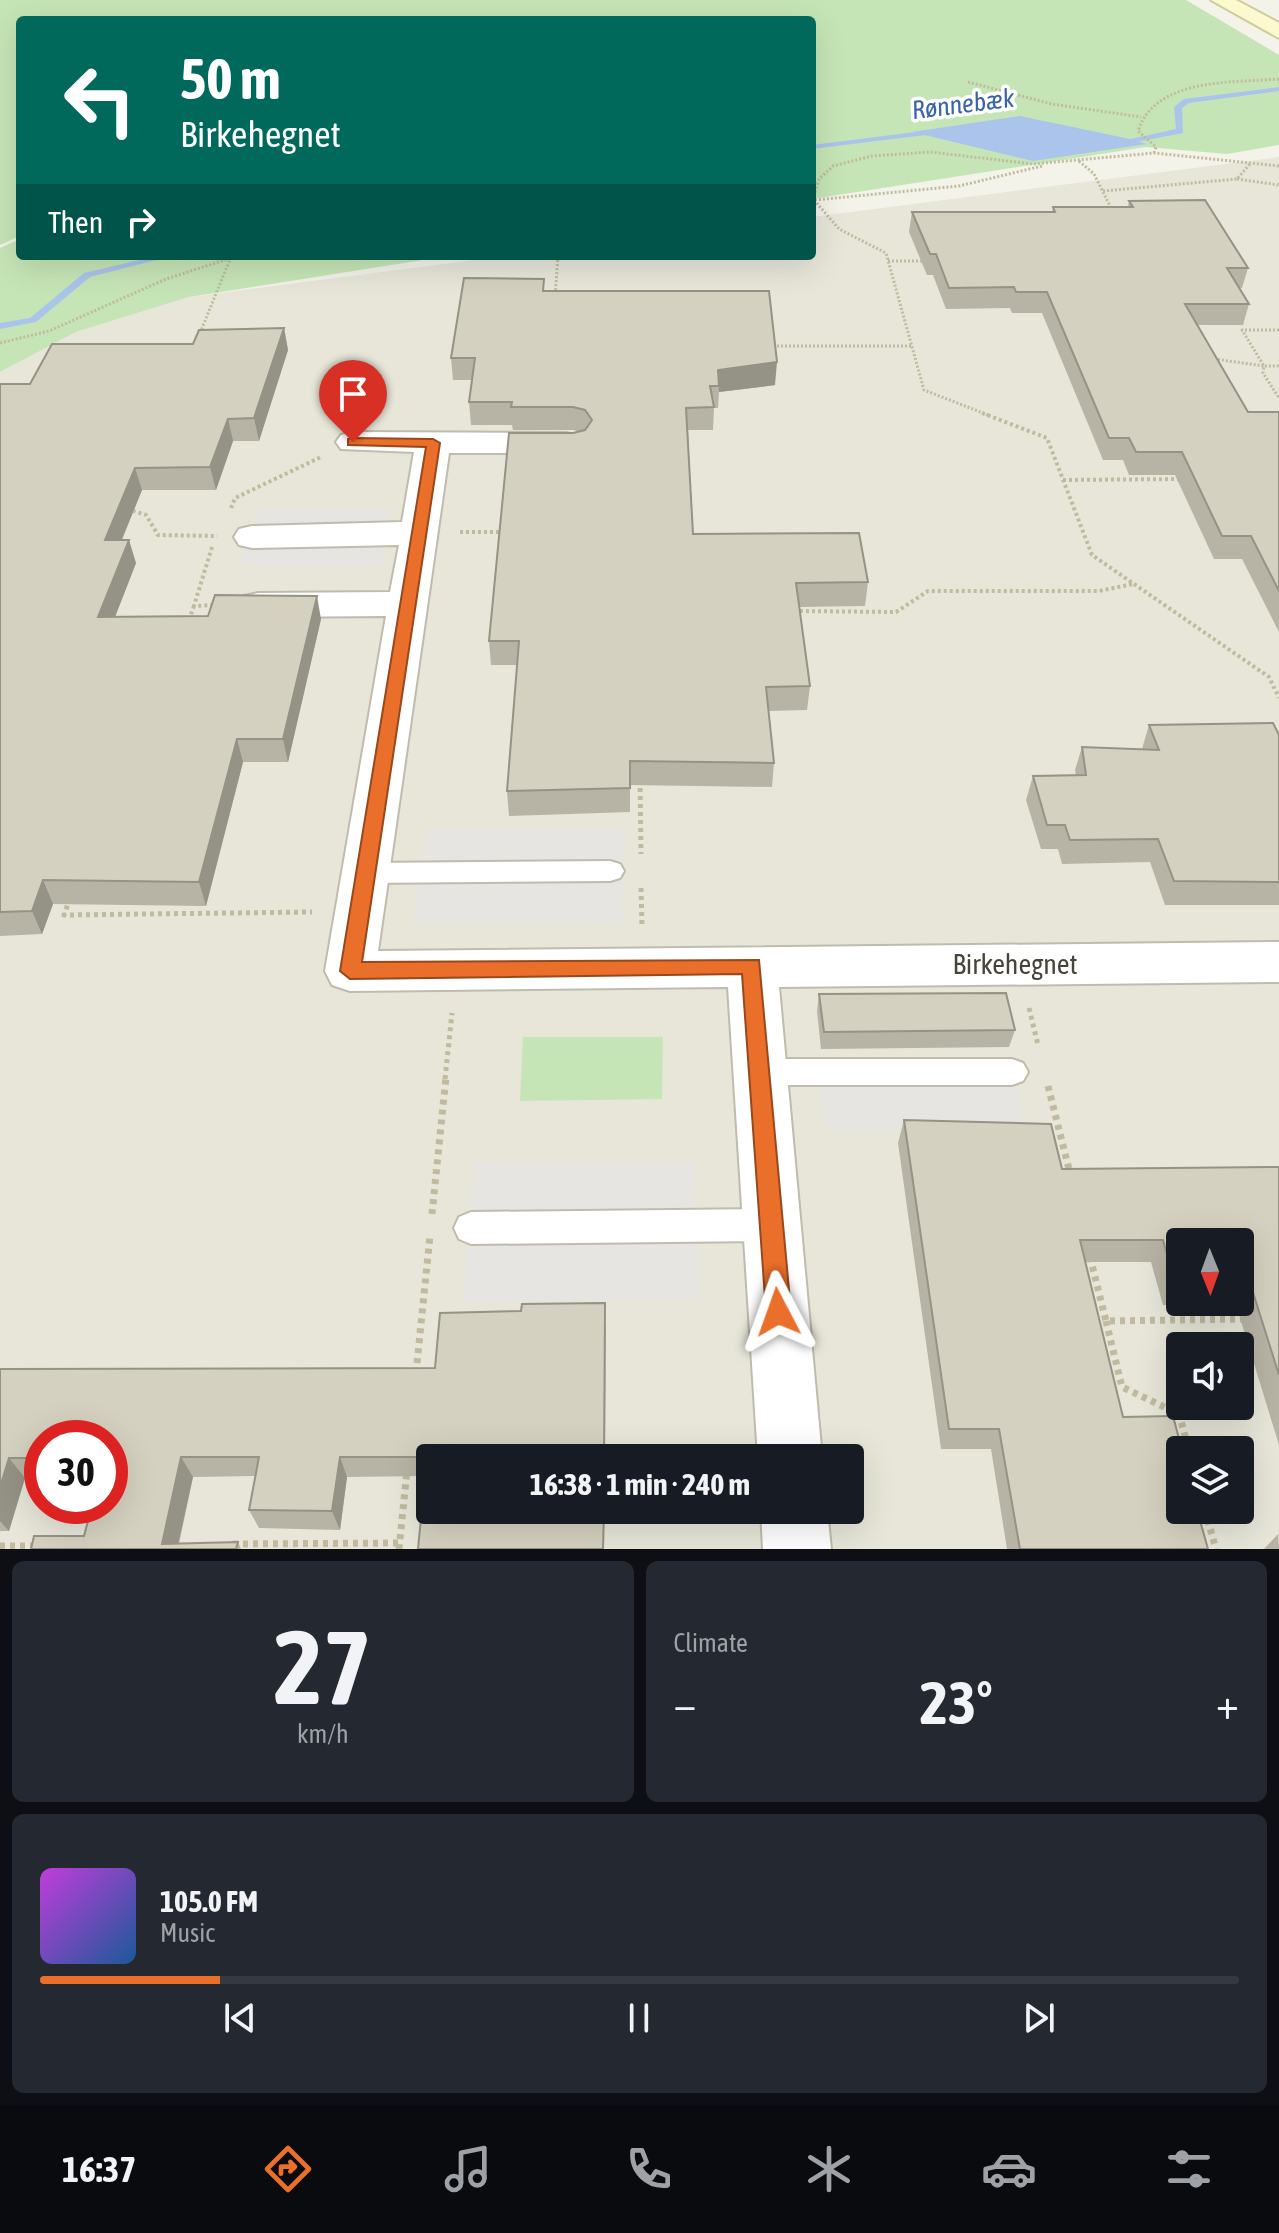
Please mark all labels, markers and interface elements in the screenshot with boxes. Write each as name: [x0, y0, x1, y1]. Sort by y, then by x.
text: 50 m: [180, 47, 281, 111]
icon: left: [48, 48, 152, 152]
water label: Rønnebæk: [910, 83, 1016, 125]
text: Birkehegnet: [180, 113, 341, 155]
icon: right: [119, 200, 163, 244]
text: Then: [48, 205, 103, 239]
pin: [319, 360, 387, 442]
icon: arrive: [331, 372, 375, 416]
street label: Birkehegnet: [952, 948, 1078, 980]
north arrow: [1166, 1228, 1254, 1316]
map controls: [1166, 1228, 1254, 1524]
position arrow: [736, 1270, 820, 1354]
button: sound: [1166, 1332, 1254, 1420]
speed limit sign: 30: [24, 1420, 128, 1524]
button: layers: [1166, 1436, 1254, 1524]
text: 16:38 · 1 min · 240 m: [530, 1467, 750, 1501]
text: 27: [274, 1607, 372, 1726]
text: Climate: [674, 1628, 748, 1658]
text: 23°: [920, 1668, 993, 1737]
text: −: [674, 1678, 696, 1728]
text: +: [1216, 1678, 1239, 1728]
text: km/h: [297, 1719, 349, 1749]
text: 105.0 FM: [160, 1884, 258, 1918]
text: Music: [160, 1918, 215, 1948]
icon: previous: [218, 1996, 262, 2040]
icon: pause: [617, 1996, 661, 2040]
icon: next: [1017, 1996, 1061, 2040]
icon: directions: [260, 2141, 316, 2197]
icon: music: [440, 2141, 496, 2197]
icon: phone: [621, 2141, 677, 2197]
icon: climate: [801, 2141, 857, 2197]
icon: car: [981, 2141, 1037, 2197]
icon: filters: [1161, 2141, 1217, 2197]
text: 16:37: [62, 2148, 136, 2190]

